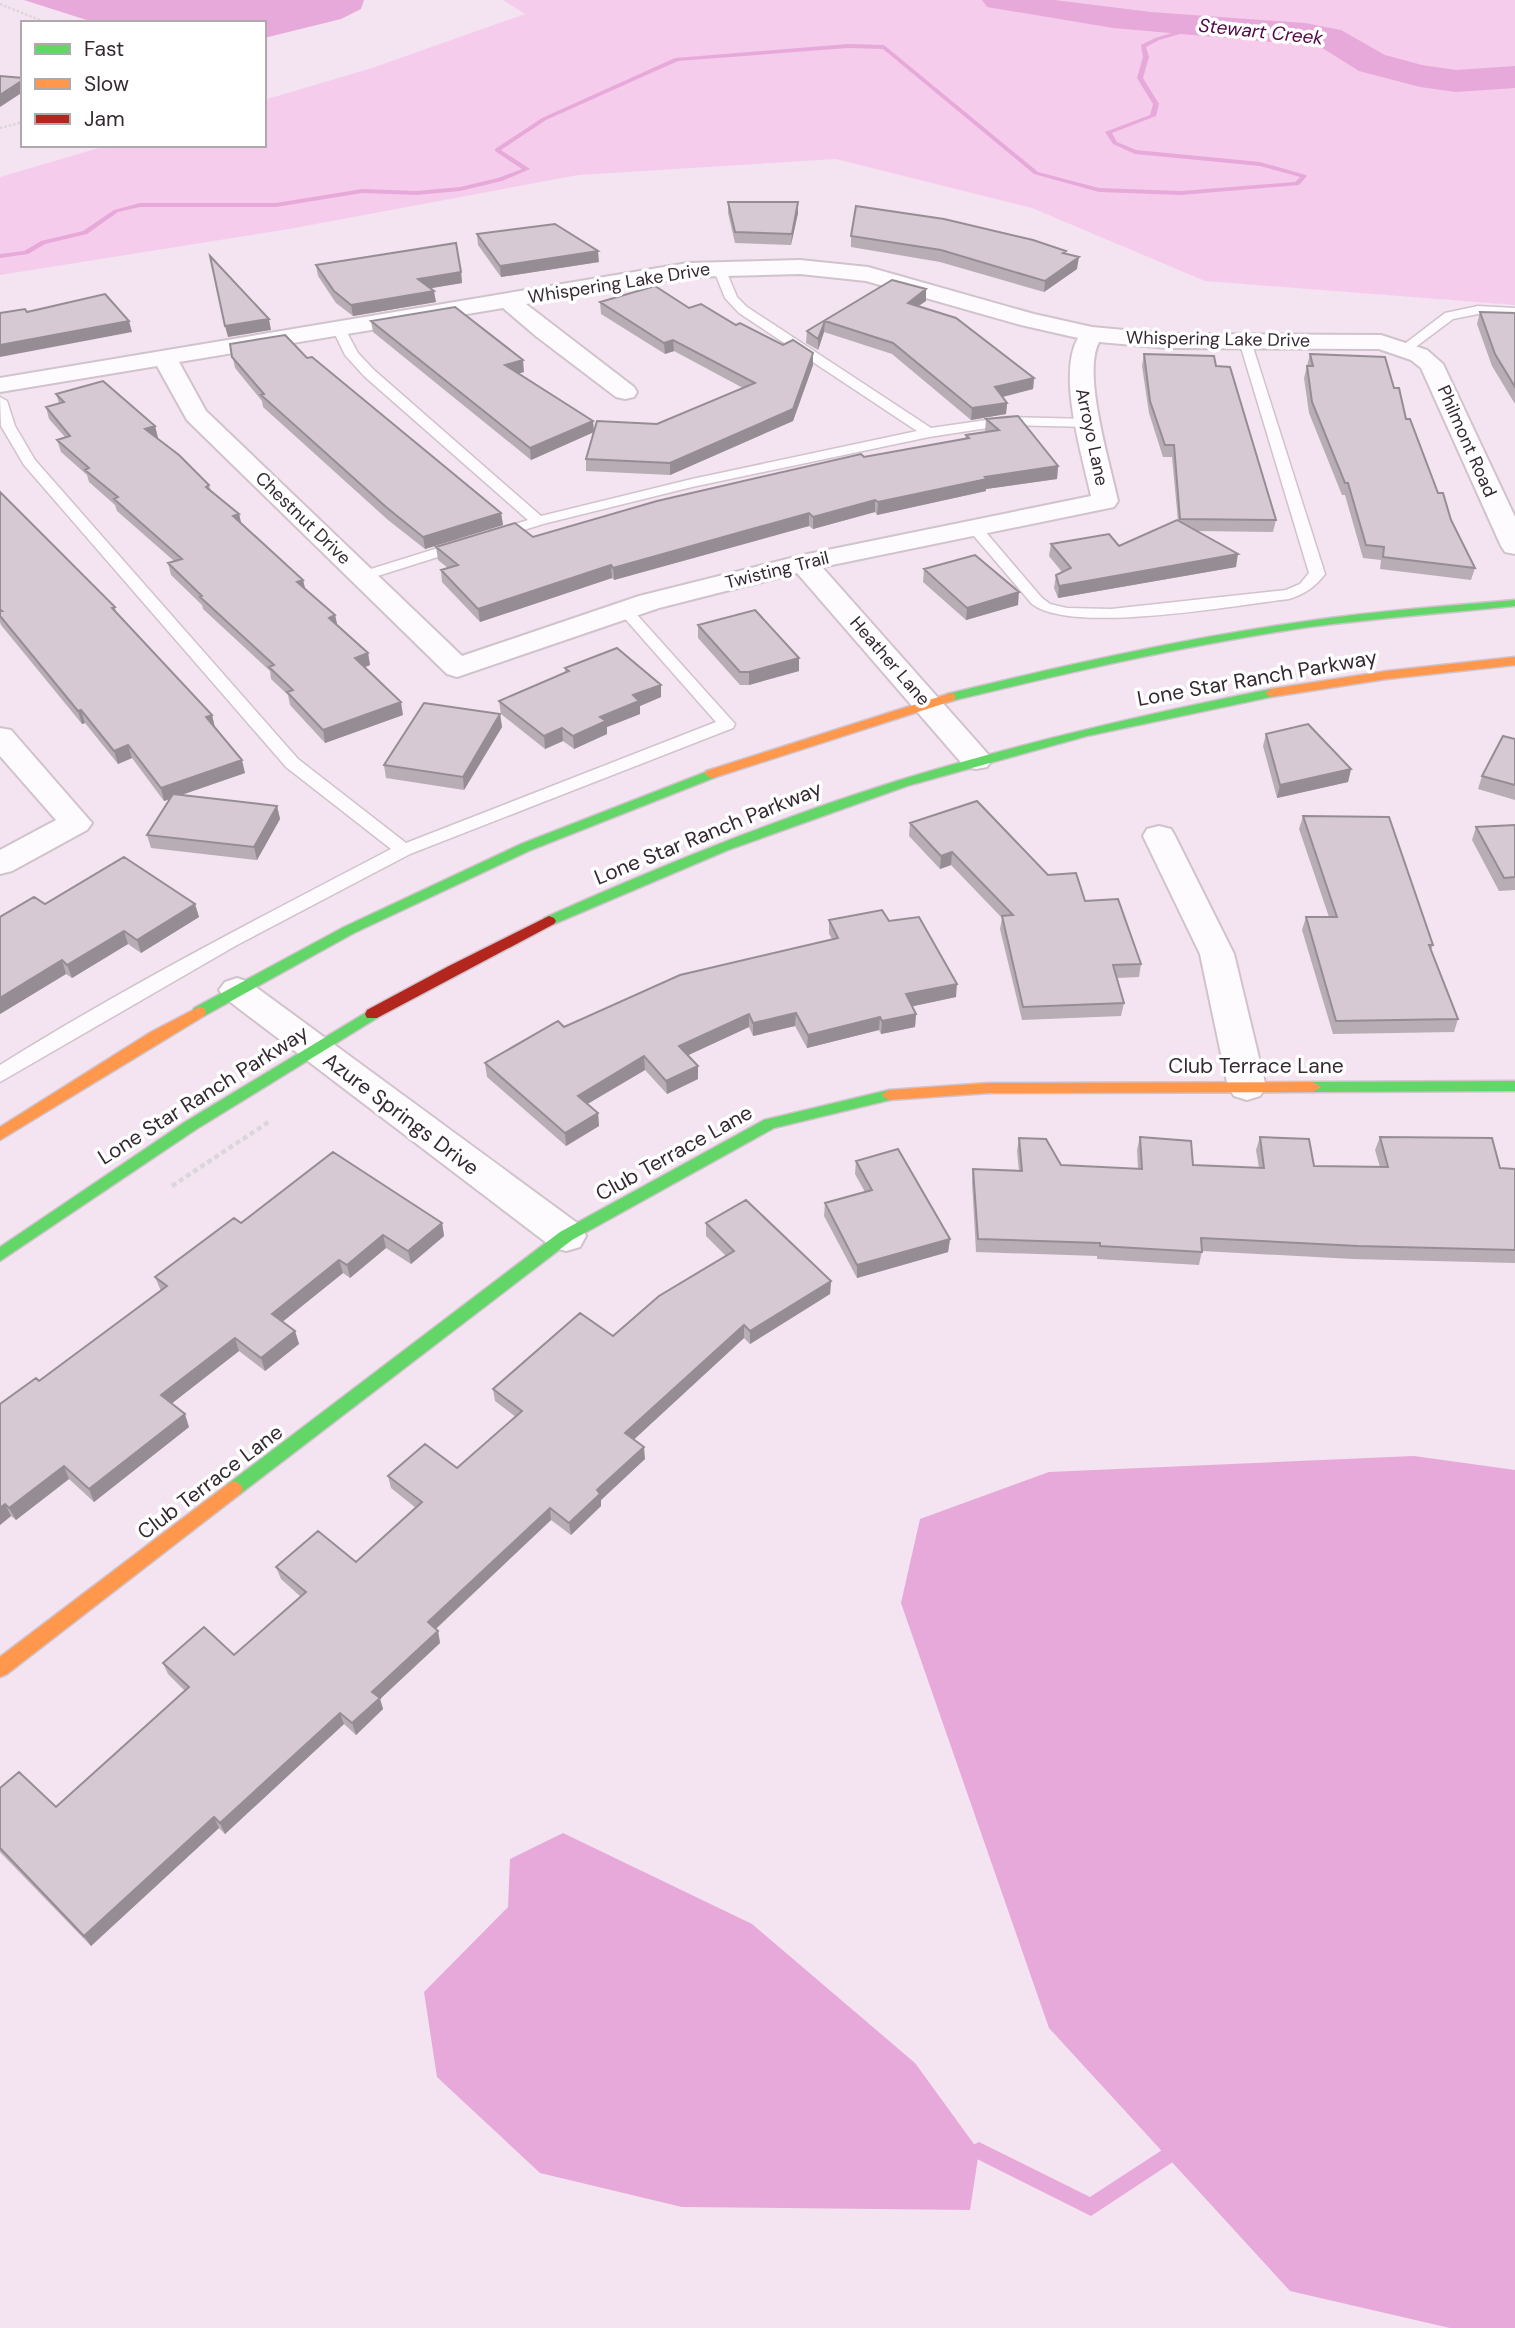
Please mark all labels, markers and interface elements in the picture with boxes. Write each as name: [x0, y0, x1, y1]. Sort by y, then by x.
water label: Stewart Creek: [1197, 13, 1325, 50]
legend: [21, 21, 266, 147]
text: Fast: [84, 35, 124, 63]
text: Slow: [84, 70, 129, 98]
text: Jam: [84, 105, 125, 133]
street label: Whispering Lake Drive: [526, 257, 712, 309]
street label: Whispering Lake Drive: [1126, 325, 1310, 353]
street label: Philmont Road: [1432, 381, 1502, 501]
street label: Arroyo Lane: [1070, 386, 1114, 488]
street label: Chestnut Drive: [250, 466, 356, 570]
street label: Twisting Trail: [723, 546, 831, 594]
street label: Heather Lane: [845, 611, 935, 711]
street label: Lone Star Ranch Parkway: [1135, 643, 1379, 713]
street label: Lone Star Ranch Parkway: [590, 774, 826, 892]
street label: Lone Star Ranch Parkway: [93, 1019, 314, 1171]
street label: Azure Springs Drive: [317, 1046, 485, 1182]
street label: Club Terrace Lane: [1168, 1052, 1344, 1080]
street label: Club Terrace Lane: [591, 1098, 758, 1208]
street label: Club Terrace Lane: [132, 1418, 288, 1546]

